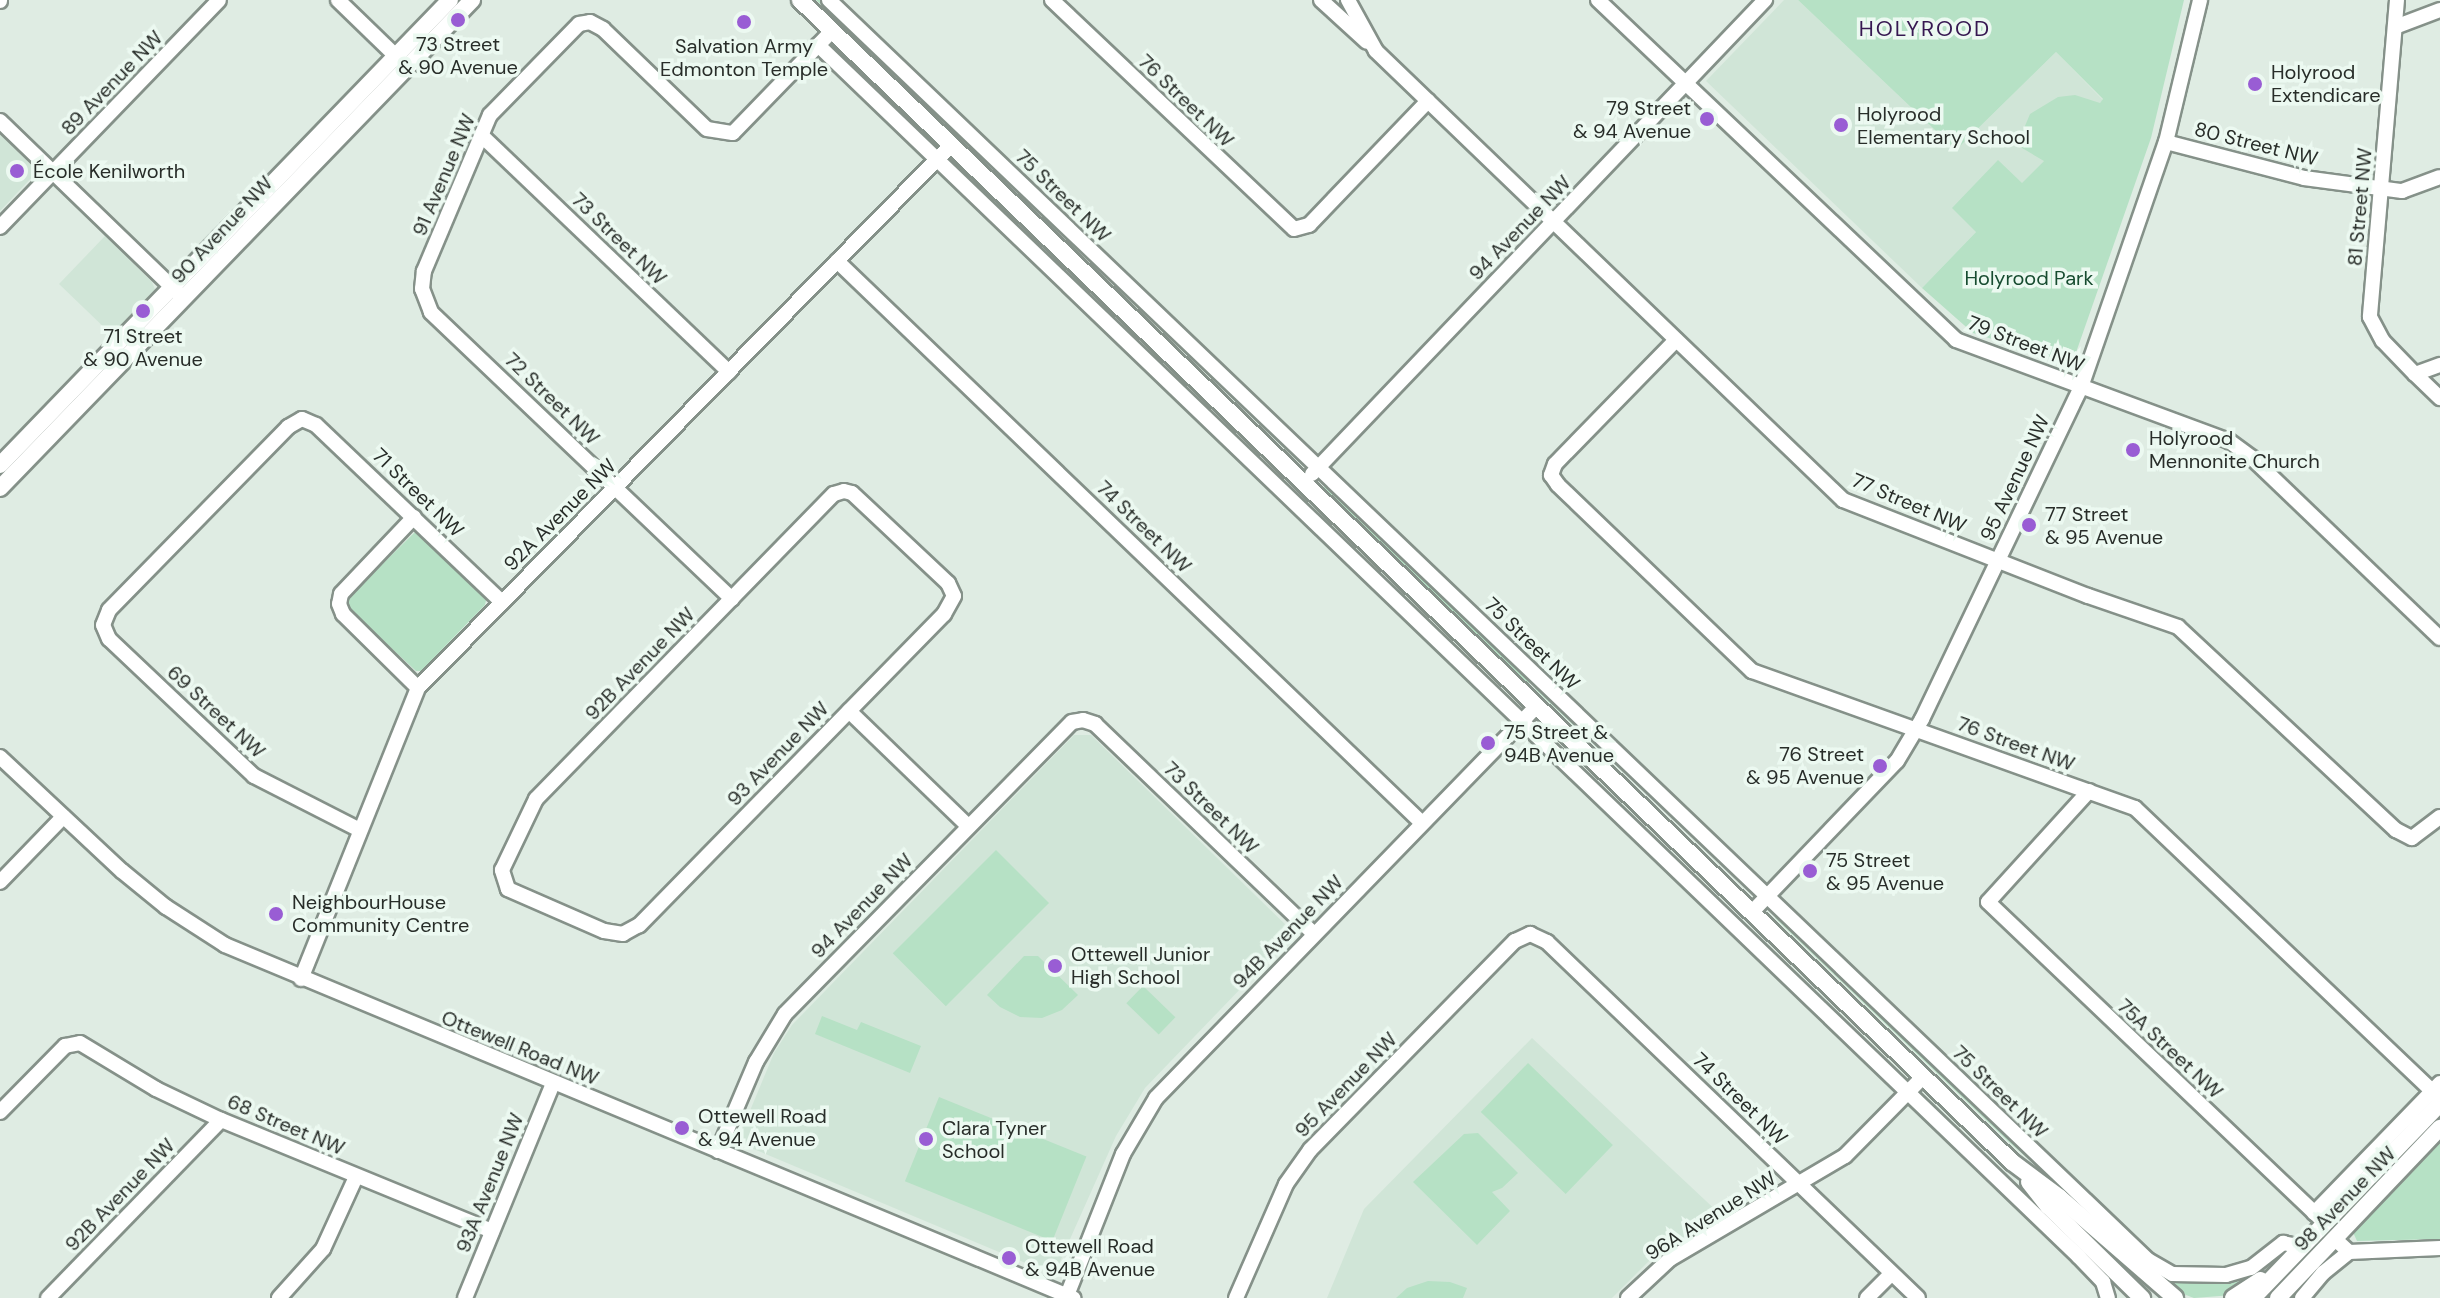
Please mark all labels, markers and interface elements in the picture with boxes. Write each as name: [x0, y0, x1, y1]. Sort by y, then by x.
marker: 73 Street & 90 Avenue: [449, 11, 467, 29]
marker: Salvation Army Edmonton Temple: [735, 13, 753, 31]
district label: HOLYROOD: [1859, 16, 1991, 42]
street label: 89 Avenue NW: [56, 26, 168, 140]
place label: 73 Street & 90 Avenue: [398, 32, 518, 79]
place label: Salvation Army Edmonton Temple: [660, 34, 828, 81]
street label: 76 Street NW: [1133, 50, 1239, 152]
place label: Holyrood Extendicare: [2271, 60, 2381, 107]
marker: Holyrood Extendicare: [2246, 75, 2264, 93]
place label: 79 Street & 94 Avenue: [1573, 96, 1691, 143]
place label: Holyrood Elementary School: [1857, 102, 2030, 149]
street label: 91 Avenue NW: [408, 110, 480, 240]
marker: 79 Street & 94 Avenue: [1698, 110, 1716, 128]
marker: Holyrood Elementary School: [1832, 116, 1850, 134]
street label: 80 Street NW: [2192, 117, 2320, 171]
street label: 75 Street NW: [1010, 145, 1116, 247]
street label: 81 Street NW: [2343, 147, 2377, 267]
place label: École Kenilworth: [33, 159, 185, 183]
marker: École Kenilworth: [8, 162, 26, 180]
street label: 90 Avenue NW: [166, 171, 278, 289]
street label: 94 Avenue NW: [1464, 171, 1576, 285]
street label: 73 Street NW: [567, 188, 671, 290]
park label: Holyrood Park: [1964, 266, 2094, 290]
marker: 71 Street & 90 Avenue: [134, 302, 152, 320]
street label: 79 Street NW: [1964, 311, 2088, 377]
place label: 71 Street & 90 Avenue: [83, 324, 203, 371]
street label: 72 Street NW: [500, 348, 604, 450]
street label: 95 Avenue NW: [1975, 411, 2055, 545]
place label: Holyrood Mennonite Church: [2149, 426, 2320, 473]
marker: Holyrood Mennonite Church: [2124, 441, 2142, 459]
street label: 71 Street NW: [367, 444, 469, 542]
street label: 92A Avenue NW: [499, 454, 621, 576]
street label: 77 Street NW: [1848, 468, 1970, 538]
street label: 74 Street NW: [1092, 476, 1196, 578]
place label: 77 Street & 95 Avenue: [2045, 502, 2163, 549]
marker: 77 Street & 95 Avenue: [2020, 516, 2038, 534]
street label: 75 Street NW: [1479, 593, 1585, 695]
street label: 92B Avenue NW: [580, 603, 700, 725]
street label: 69 Street NW: [162, 661, 270, 763]
street label: 93 Avenue NW: [722, 697, 834, 811]
street label: 76 Street NW: [1954, 712, 2078, 776]
place label: 75 Street & 94B Avenue: [1504, 720, 1614, 767]
marker: 75 Street & 94B Avenue: [1479, 734, 1497, 752]
place label: 76 Street & 95 Avenue: [1746, 742, 1864, 789]
street label: 73 Street NW: [1159, 757, 1263, 859]
marker: 76 Street & 95 Avenue: [1871, 757, 1889, 775]
place label: 75 Street & 95 Avenue: [1826, 848, 1944, 895]
street label: 94 Avenue NW: [806, 849, 918, 963]
marker: 75 Street & 95 Avenue: [1801, 862, 1819, 880]
street label: 94B Avenue NW: [1228, 870, 1348, 994]
place label: NeighbourHouse Community Centre: [292, 890, 469, 937]
marker: NeighbourHouse Community Centre: [267, 905, 285, 923]
place label: Ottewell Junior High School: [1071, 942, 1210, 989]
marker: Ottewell Junior High School: [1046, 957, 1064, 975]
street label: 75A Street NW: [2112, 994, 2228, 1104]
street label: Ottewell Road NW: [438, 1006, 602, 1090]
street label: 95 Avenue NW: [1290, 1028, 1402, 1142]
street label: 75 Street NW: [1947, 1041, 2053, 1143]
street label: 74 Street NW: [1688, 1048, 1792, 1150]
street label: 68 Street NW: [224, 1089, 348, 1161]
place label: Ottewell Road & 94 Avenue: [698, 1104, 827, 1151]
street label: 93A Avenue NW: [451, 1110, 529, 1256]
place label: Clara Tyner School: [942, 1116, 1047, 1163]
marker: Ottewell Road & 94 Avenue: [673, 1119, 691, 1137]
marker: Clara Tyner School: [917, 1130, 935, 1148]
street label: 92B Avenue NW: [60, 1134, 180, 1256]
street label: 98 Avenue NW: [2289, 1142, 2401, 1256]
street label: 96A Avenue NW: [1641, 1166, 1781, 1266]
place label: Ottewell Road & 94B Avenue: [1025, 1234, 1155, 1281]
marker: Ottewell Road & 94B Avenue: [1000, 1249, 1018, 1267]

